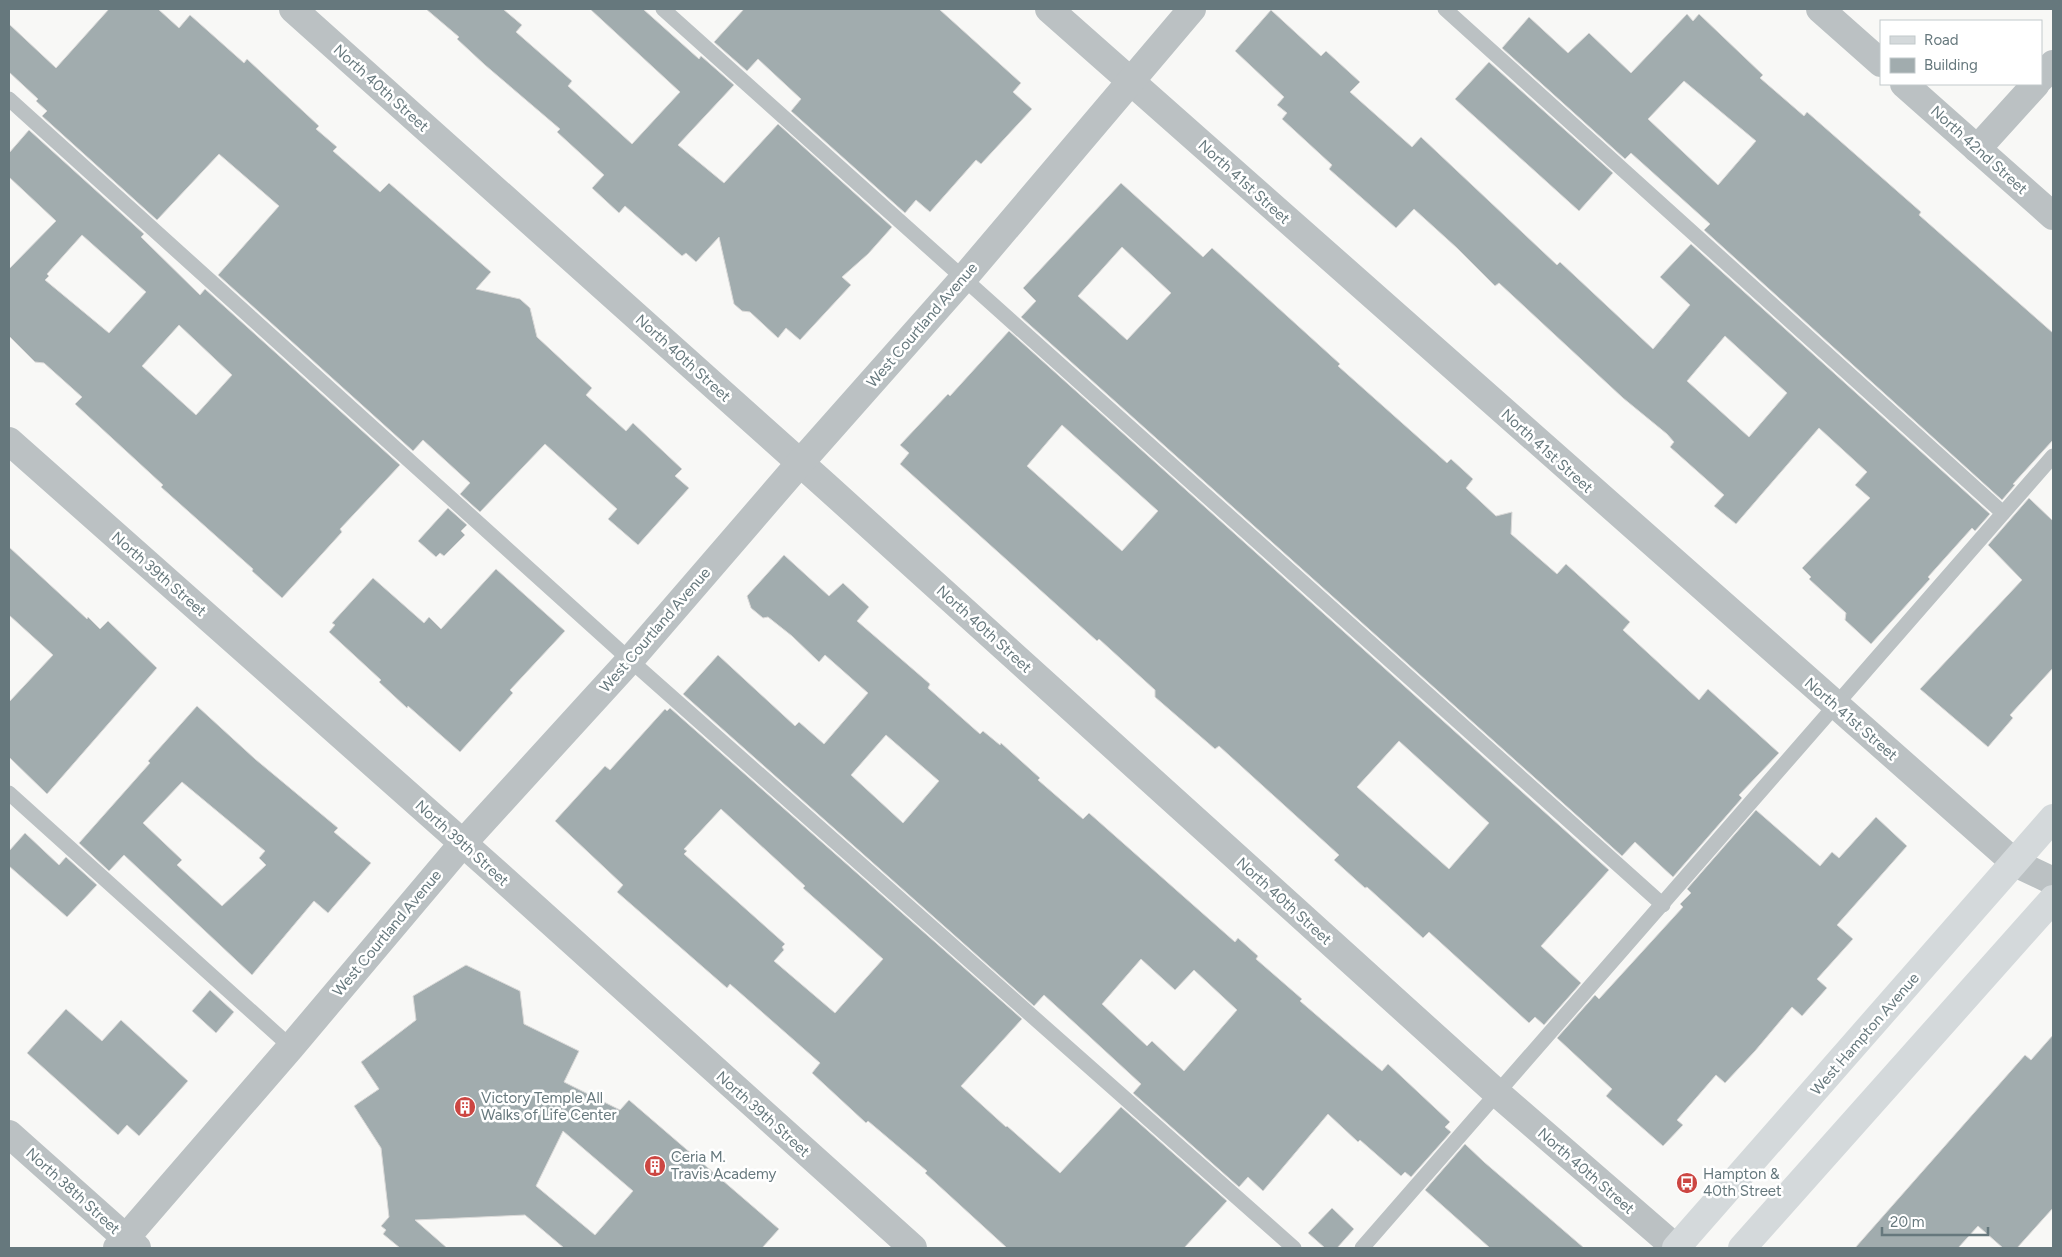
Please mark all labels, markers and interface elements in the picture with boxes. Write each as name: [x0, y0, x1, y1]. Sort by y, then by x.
legend: [1880, 20, 2042, 85]
text: Road: [1924, 31, 1959, 49]
street label: North 40th Street: [330, 41, 433, 136]
text: Building: [1924, 56, 1978, 74]
street label: North 42nd Street: [1927, 102, 2031, 198]
street label: North 41st Street: [1194, 136, 1294, 228]
street label: West Courtland Avenue: [863, 259, 981, 391]
street label: North 40th Street: [632, 311, 735, 406]
street label: North 41st Street: [1497, 405, 1597, 497]
street label: North 39th Street: [108, 528, 210, 620]
street label: West Courtland Avenue: [596, 564, 714, 696]
street label: North 40th Street: [933, 582, 1036, 677]
street label: North 41st Street: [1801, 674, 1901, 764]
street label: North 39th Street: [412, 796, 513, 890]
street label: North 40th Street: [1233, 854, 1336, 949]
street label: West Courtland Avenue: [329, 866, 445, 1000]
street label: West Hampton Avenue: [1807, 969, 1923, 1099]
street label: North 39th Street: [713, 1067, 814, 1161]
place label: Victory Temple All Walks of Life Center: [481, 1089, 617, 1124]
building icon: Victory Temple All Walks of Life Center: [453, 1095, 477, 1119]
street label: North 40th Street: [1534, 1124, 1638, 1218]
street label: North 38th Street: [22, 1144, 124, 1238]
place label: Ceria M. Travis Academy: [671, 1148, 777, 1183]
building icon: Ceria M. Travis Academy: [643, 1154, 667, 1178]
place label: Hampton & 40th Street: [1703, 1165, 1782, 1200]
bus stop icon: Hampton & 40th Street: [1675, 1171, 1699, 1195]
scale bar: [1882, 1204, 1988, 1236]
text: 20 m: [1890, 1213, 1924, 1231]

